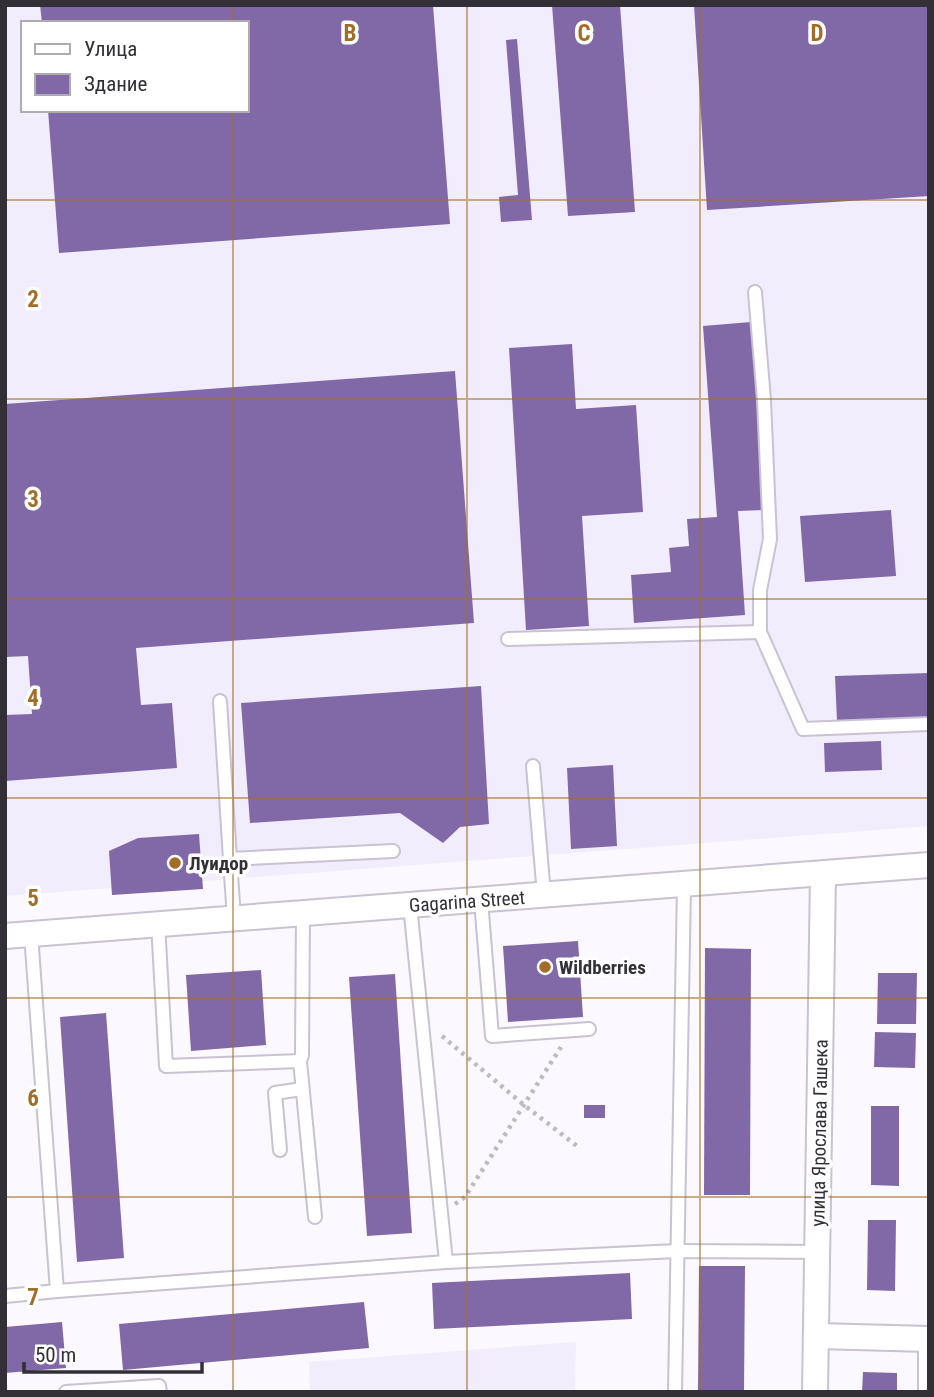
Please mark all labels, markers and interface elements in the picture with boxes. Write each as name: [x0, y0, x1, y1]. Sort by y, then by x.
text: B: [344, 20, 356, 47]
text: C: [577, 20, 591, 47]
text: D: [811, 20, 824, 47]
legend: [21, 21, 248, 112]
text: Улица: [84, 37, 137, 61]
text: Здание: [84, 72, 148, 96]
text: 2: [27, 286, 39, 313]
text: 3: [27, 486, 39, 513]
text: 4: [27, 685, 39, 712]
place label: Луидор: [189, 852, 248, 875]
marker: Луидор: [167, 855, 183, 871]
text: 5: [27, 885, 39, 912]
street label: Gagarina Street: [408, 886, 526, 917]
place label: Wildberries: [559, 956, 646, 979]
marker: Wildberries: [537, 959, 553, 975]
street label: улица Ярослава Гашека: [806, 1039, 833, 1227]
text: 6: [27, 1085, 39, 1112]
text: 7: [27, 1284, 39, 1311]
scale bar: [24, 1330, 203, 1374]
text: 50 m: [35, 1343, 76, 1367]

